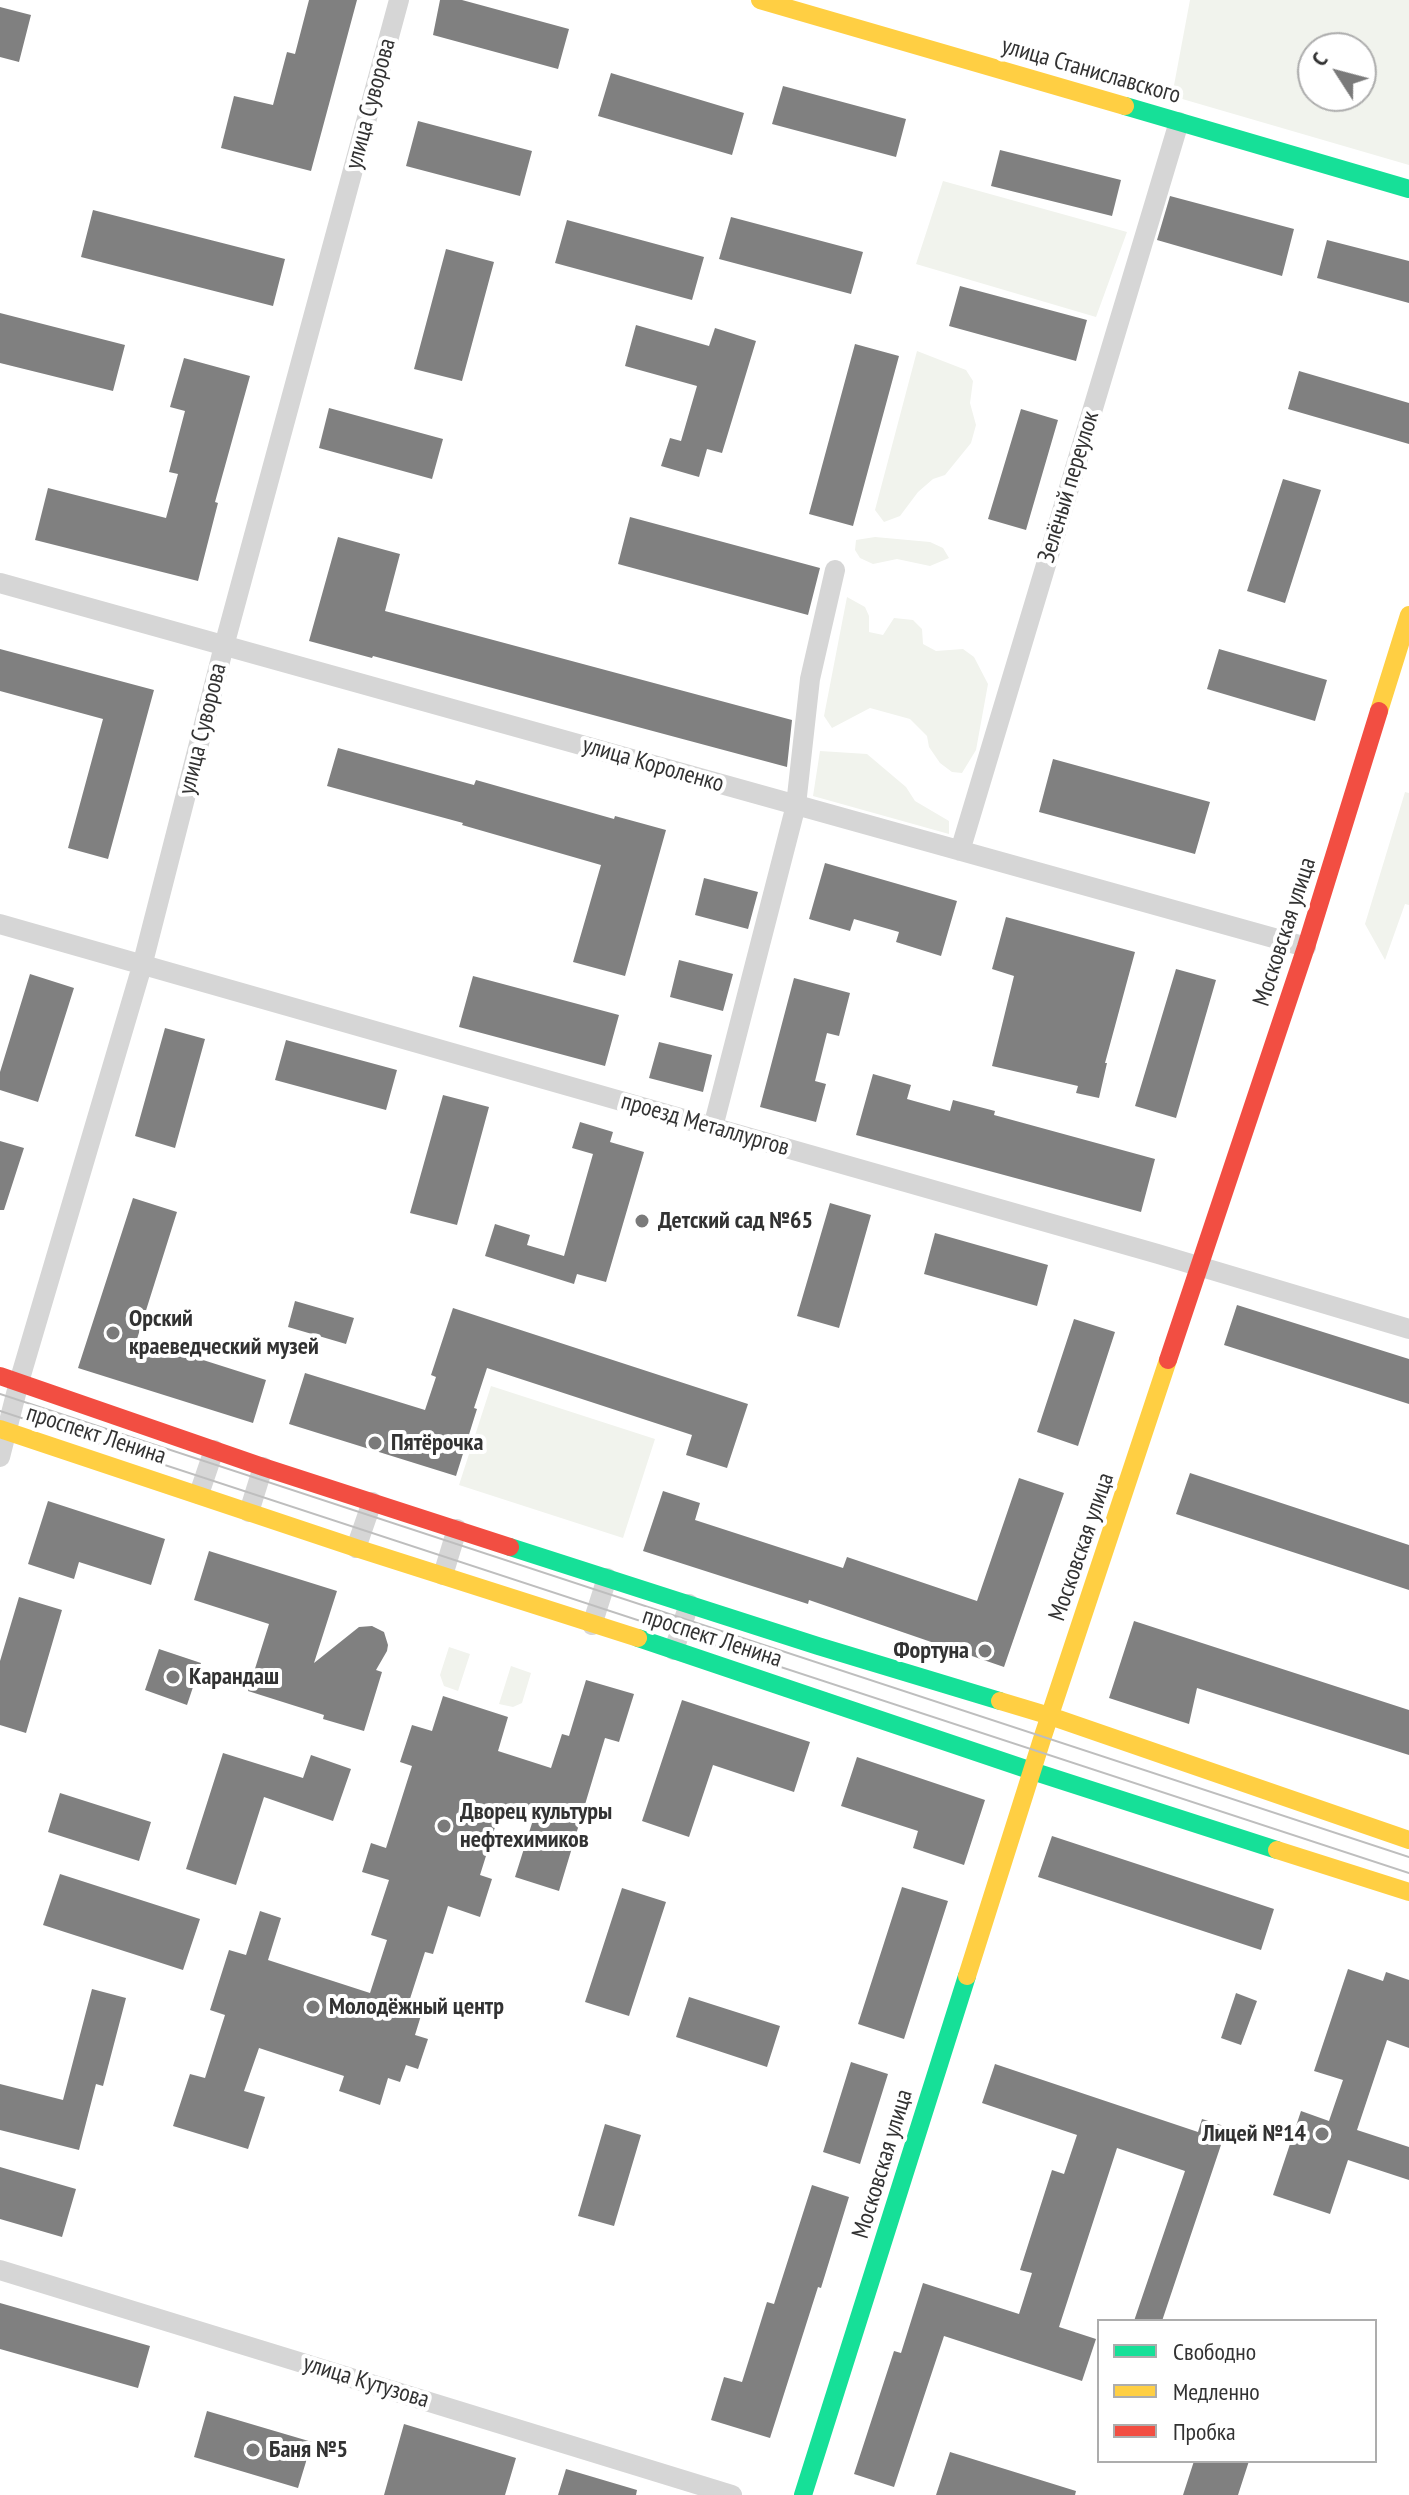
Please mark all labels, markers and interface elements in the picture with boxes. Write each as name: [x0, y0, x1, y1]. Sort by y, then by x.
street label: улица Станиславского: [998, 32, 1184, 110]
north arrow: [1297, 32, 1377, 112]
street label: улица Суворова: [340, 35, 402, 173]
text: С: [1305, 47, 1333, 71]
street label: Зелёный переулок: [1032, 408, 1106, 566]
street label: улица Суворова: [173, 660, 233, 798]
street label: улица Короленко: [579, 731, 727, 799]
street label: Московская улица: [1247, 854, 1323, 1010]
street label: проезд Металлургов: [618, 1087, 792, 1163]
place label: Детский сад №65: [658, 1207, 813, 1235]
marker: Детский сад №65: [633, 1212, 651, 1230]
place label: Орский краеведческий музей: [129, 1305, 319, 1361]
marker: Орский краеведческий музей: [104, 1324, 122, 1342]
street label: проспект Ленина: [23, 1399, 169, 1471]
place label: Пятёрочка: [391, 1429, 483, 1457]
marker: Пятёрочка: [366, 1434, 384, 1452]
street label: Московская улица: [1043, 1469, 1121, 1625]
street label: проспект Ленина: [639, 1602, 785, 1674]
place label: Фортуна: [894, 1637, 969, 1665]
marker: Фортуна: [976, 1642, 994, 1660]
place label: Карандаш: [189, 1663, 279, 1691]
marker: Карандаш: [164, 1668, 182, 1686]
place label: Дворец культуры нефтехимиков: [460, 1798, 612, 1854]
marker: Дворец культуры нефтехимиков: [435, 1817, 453, 1835]
place label: Молодёжный центр: [329, 1993, 504, 2021]
marker: Молодёжный центр: [304, 1998, 322, 2016]
street label: Московская улица: [847, 2086, 919, 2242]
place label: Лицей №14: [1202, 2120, 1306, 2148]
marker: Лицей №14: [1313, 2125, 1331, 2143]
legend: [1097, 2319, 1377, 2463]
text: Свободно: [1173, 2336, 1256, 2367]
street label: улица Кутузова: [300, 2349, 432, 2415]
text: Медленно: [1173, 2376, 1260, 2407]
text: Пробка: [1173, 2416, 1236, 2447]
place label: Баня №5: [269, 2436, 348, 2464]
marker: Баня №5: [244, 2441, 262, 2459]

